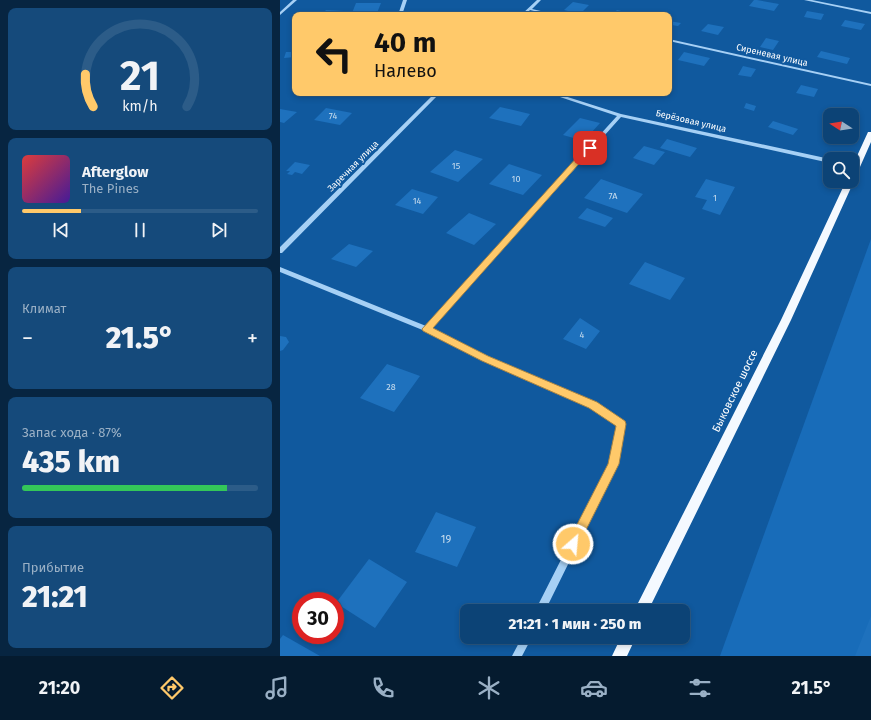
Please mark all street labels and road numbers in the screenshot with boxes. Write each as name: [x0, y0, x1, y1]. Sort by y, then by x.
street label: Сиреневая улица: [735, 42, 809, 68]
street label: Берёзовая улица: [655, 108, 727, 134]
street label: Заречная улица: [326, 139, 380, 193]
street label: Быковское шоссе: [709, 348, 761, 434]

